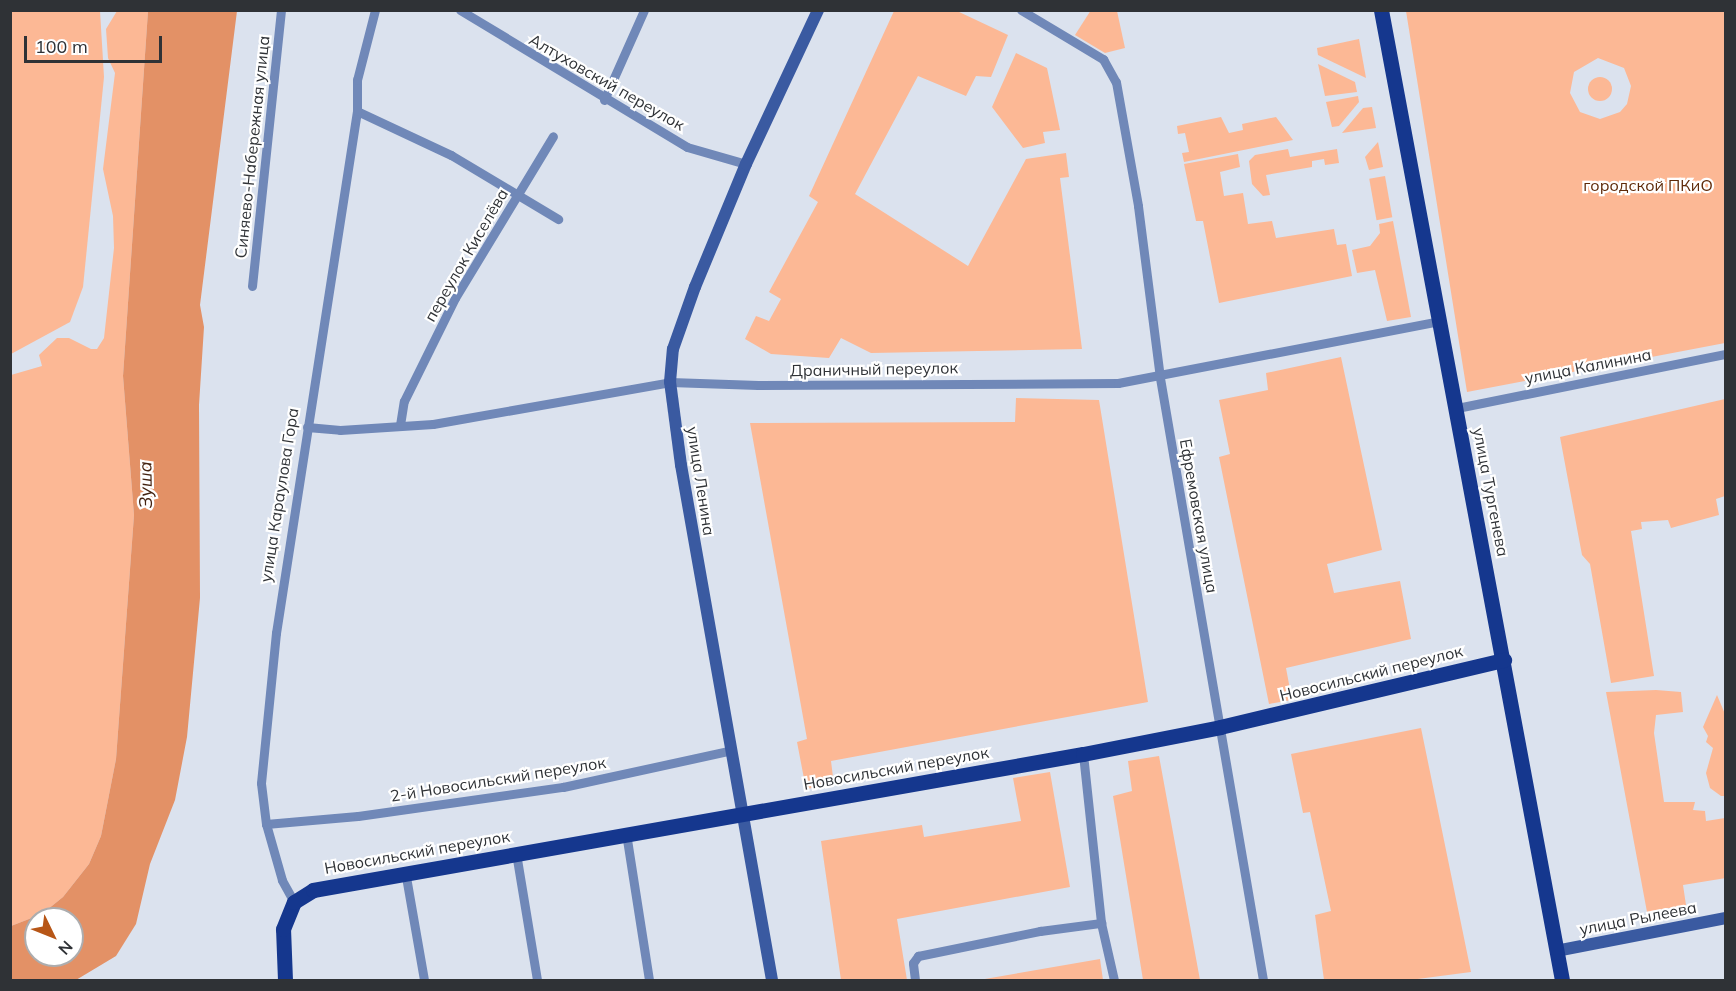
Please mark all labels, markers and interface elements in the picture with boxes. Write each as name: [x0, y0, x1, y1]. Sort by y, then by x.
scale bar: [27, 24, 165, 62]
street label: Алтуховский переулок: [526, 30, 688, 134]
text: 100 m: [35, 35, 88, 58]
street label: Синяево-Набережная улица: [231, 35, 273, 259]
park label: городской ПКиО: [1583, 175, 1713, 195]
street label: переулок Киселёва: [420, 185, 512, 325]
street label: улица Калинина: [1523, 344, 1653, 388]
street label: Драничный переулок: [790, 358, 958, 380]
street label: улица Караулова Гора: [256, 407, 302, 583]
street label: улица Ленина: [683, 425, 719, 537]
street label: улица Тургенева: [1469, 426, 1513, 558]
street label: Ефремовская улица: [1176, 437, 1222, 595]
water label: Зуша: [135, 461, 157, 509]
street label: Новосильский переулок: [1278, 641, 1464, 705]
street label: Новосильский переулок: [802, 742, 990, 794]
street label: 2-й Новосильский переулок: [389, 752, 607, 806]
street label: Новосильский переулок: [323, 826, 511, 878]
street label: улица Рылеева: [1578, 897, 1698, 939]
north arrow: [24, 907, 84, 967]
text: N: [54, 937, 77, 959]

